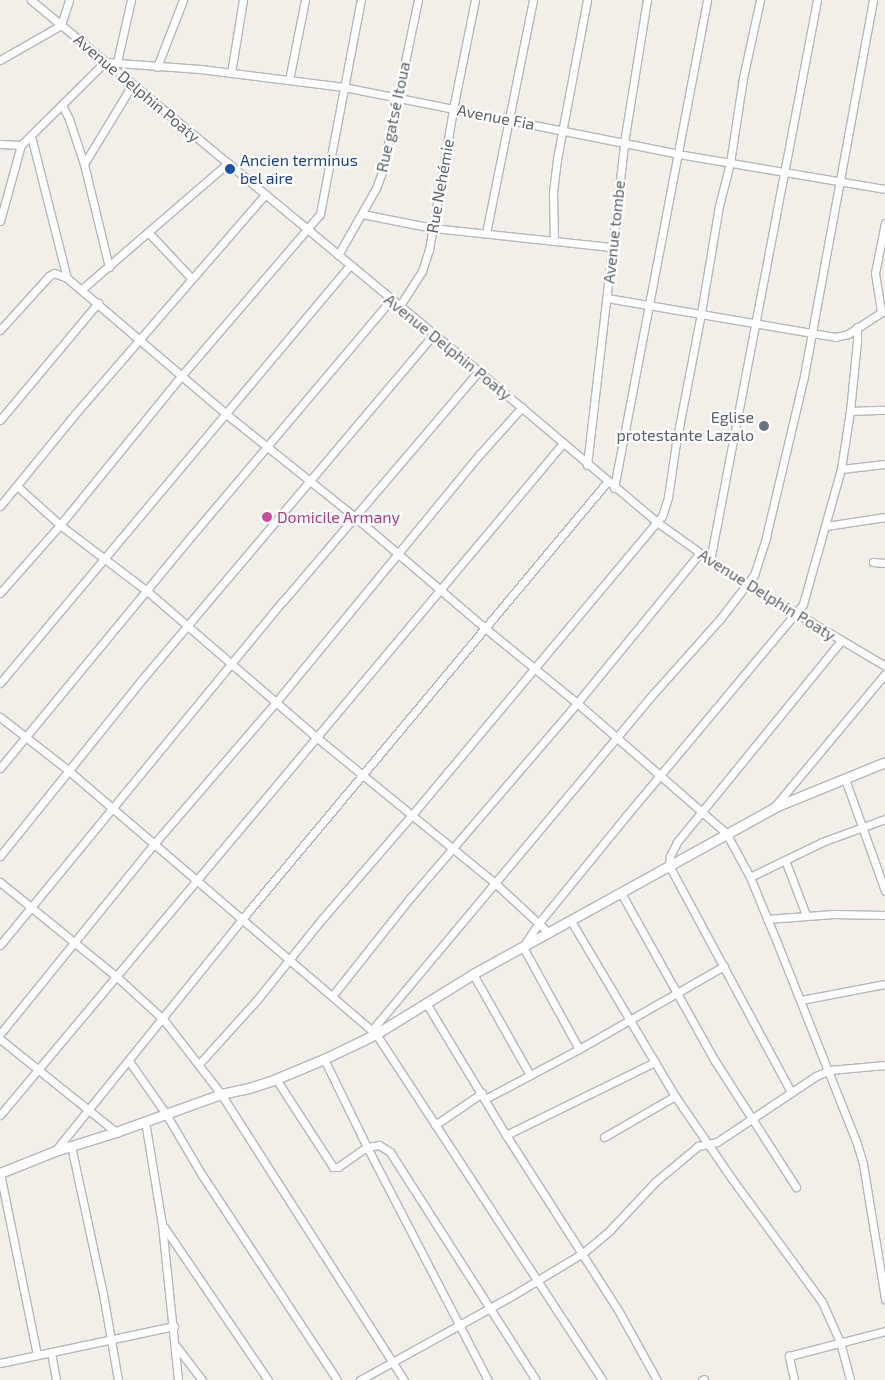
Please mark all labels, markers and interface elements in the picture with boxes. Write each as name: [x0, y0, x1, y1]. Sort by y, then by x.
street label: Avenue Delphin Poaty: [70, 30, 204, 146]
street label: Rue gatsé Itoua: [372, 60, 414, 174]
street label: Avenue Fia: [456, 100, 536, 134]
street label: Rue Nehémie: [422, 137, 458, 235]
place label: Ancien terminus bel aire: [240, 150, 358, 188]
marker: Ancien terminus bel aire: [224, 163, 236, 175]
street label: Avenue tombe: [599, 179, 629, 285]
street label: Avenue Delphin Poaty: [380, 290, 516, 404]
place label: Eglise protestante Lazalo: [616, 407, 754, 445]
marker: Eglise protestante Lazalo: [758, 420, 770, 432]
place label: Domicile Armany: [277, 507, 400, 527]
marker: Domicile Armany: [261, 511, 273, 523]
street label: Avenue Delphin Poaty: [695, 545, 839, 645]

